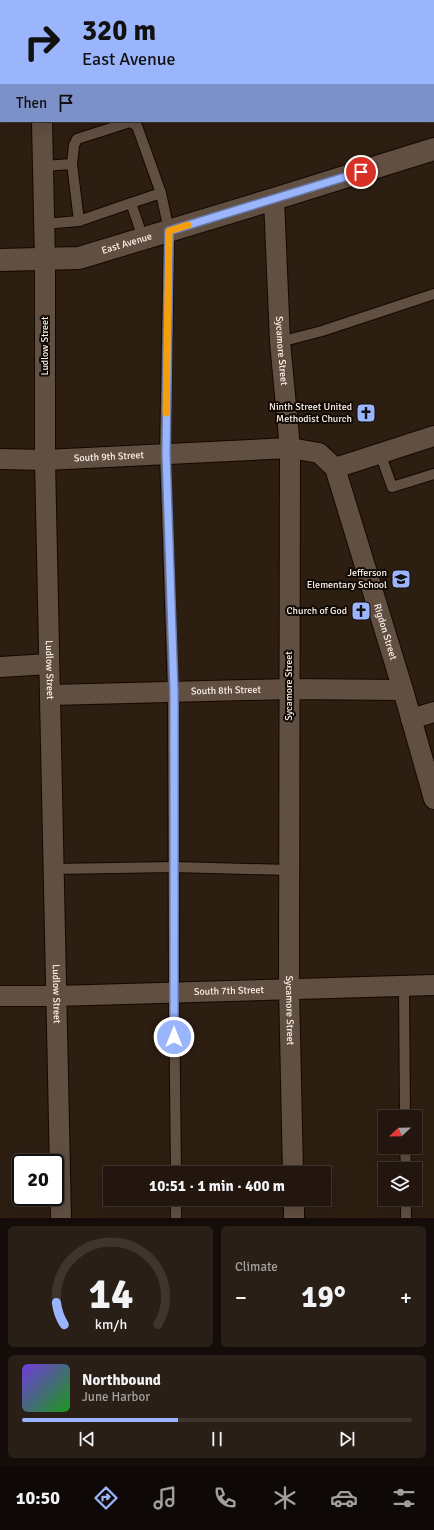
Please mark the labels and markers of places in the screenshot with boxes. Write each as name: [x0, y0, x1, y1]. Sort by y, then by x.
pin: [344, 155, 378, 189]
place label: Ninth Street United Methodist Church: [269, 401, 352, 425]
church icon: Ninth Street United Methodist Church: [355, 402, 377, 424]
place label: Jefferson Elementary School: [307, 567, 387, 591]
school or university icon: Jefferson Elementary School: [390, 568, 412, 590]
church icon: Church of God: [350, 600, 372, 622]
place label: Church of God: [287, 605, 347, 617]

